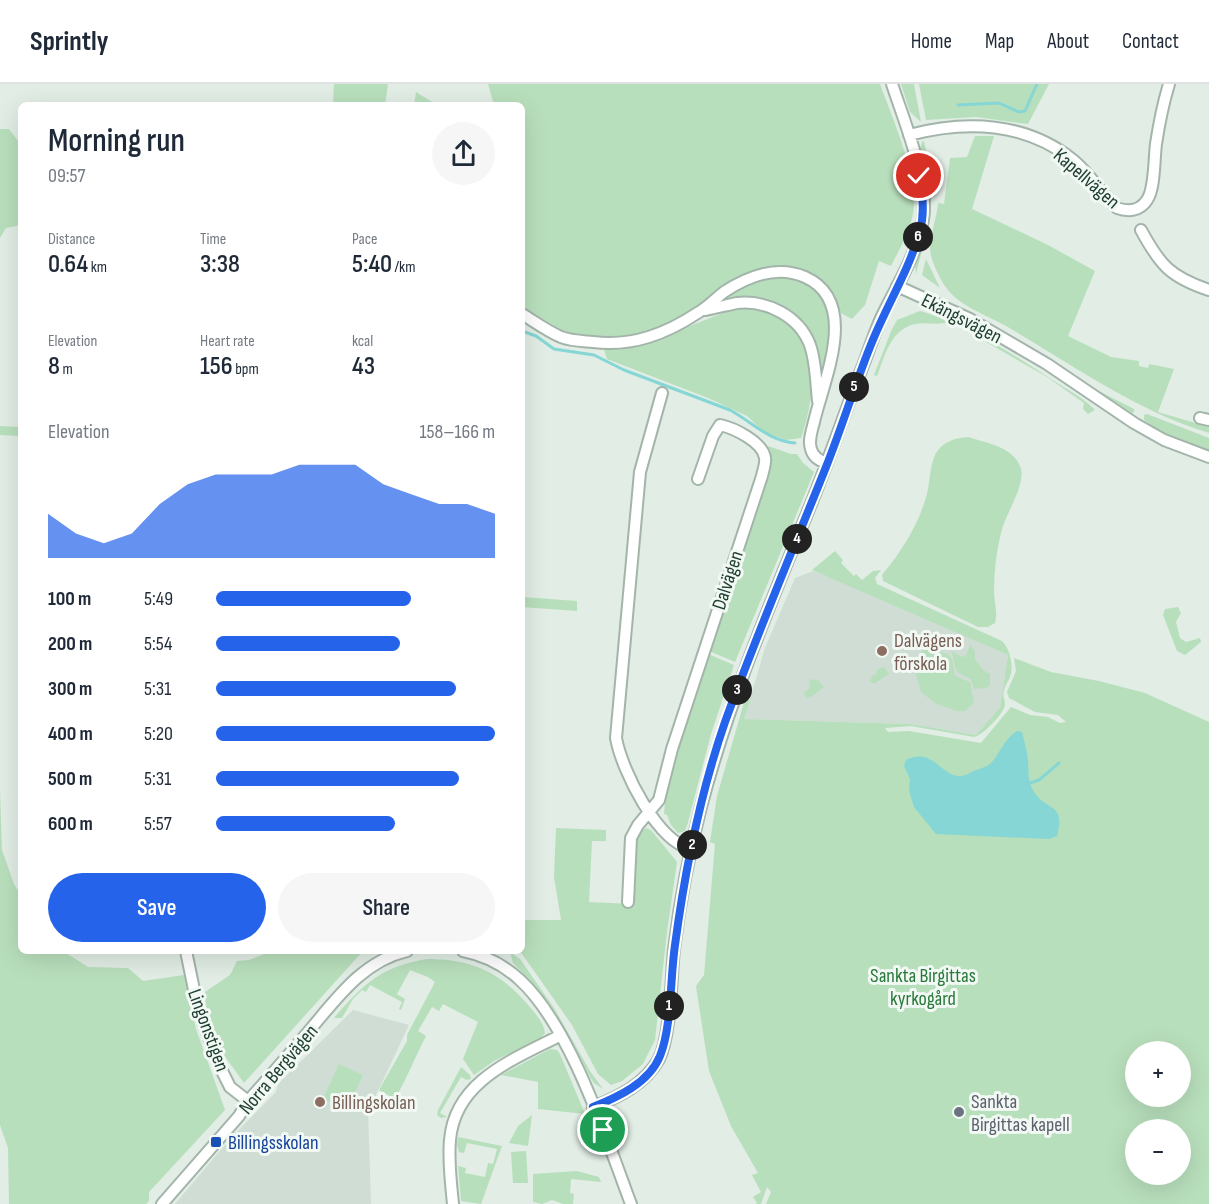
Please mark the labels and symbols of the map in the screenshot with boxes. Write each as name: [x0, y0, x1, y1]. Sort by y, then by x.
street label: Kapellvägen: [1048, 143, 1124, 214]
pin: [893, 150, 944, 201]
pin: 6: [903, 222, 933, 252]
street label: Ekängsvägen: [917, 288, 1006, 349]
pin: 5: [839, 372, 869, 402]
pin: 4: [782, 524, 812, 554]
street label: Dalvägen: [707, 548, 749, 613]
place label: Dalvägens förskola: [894, 629, 962, 676]
marker: Dalvägens förskola: [875, 644, 889, 658]
pin: 3: [722, 675, 752, 705]
pin: 2: [677, 830, 707, 860]
park label: Sankta Birgittas kyrkogård: [870, 964, 976, 1011]
street label: Lingonstigen: [182, 986, 234, 1075]
pin: 1: [654, 991, 684, 1021]
street label: Norra Bergvägen: [234, 1020, 323, 1119]
place label: Sankta Birgittas kapell: [971, 1090, 1070, 1137]
place label: Billingskolan: [332, 1091, 416, 1115]
marker: Billingskolan: [313, 1095, 327, 1109]
pin: [577, 1104, 628, 1155]
marker: Sankta Birgittas kapell: [952, 1105, 966, 1119]
place label: Billingsskolan: [228, 1131, 318, 1155]
marker: Billingsskolan: [209, 1135, 223, 1149]

